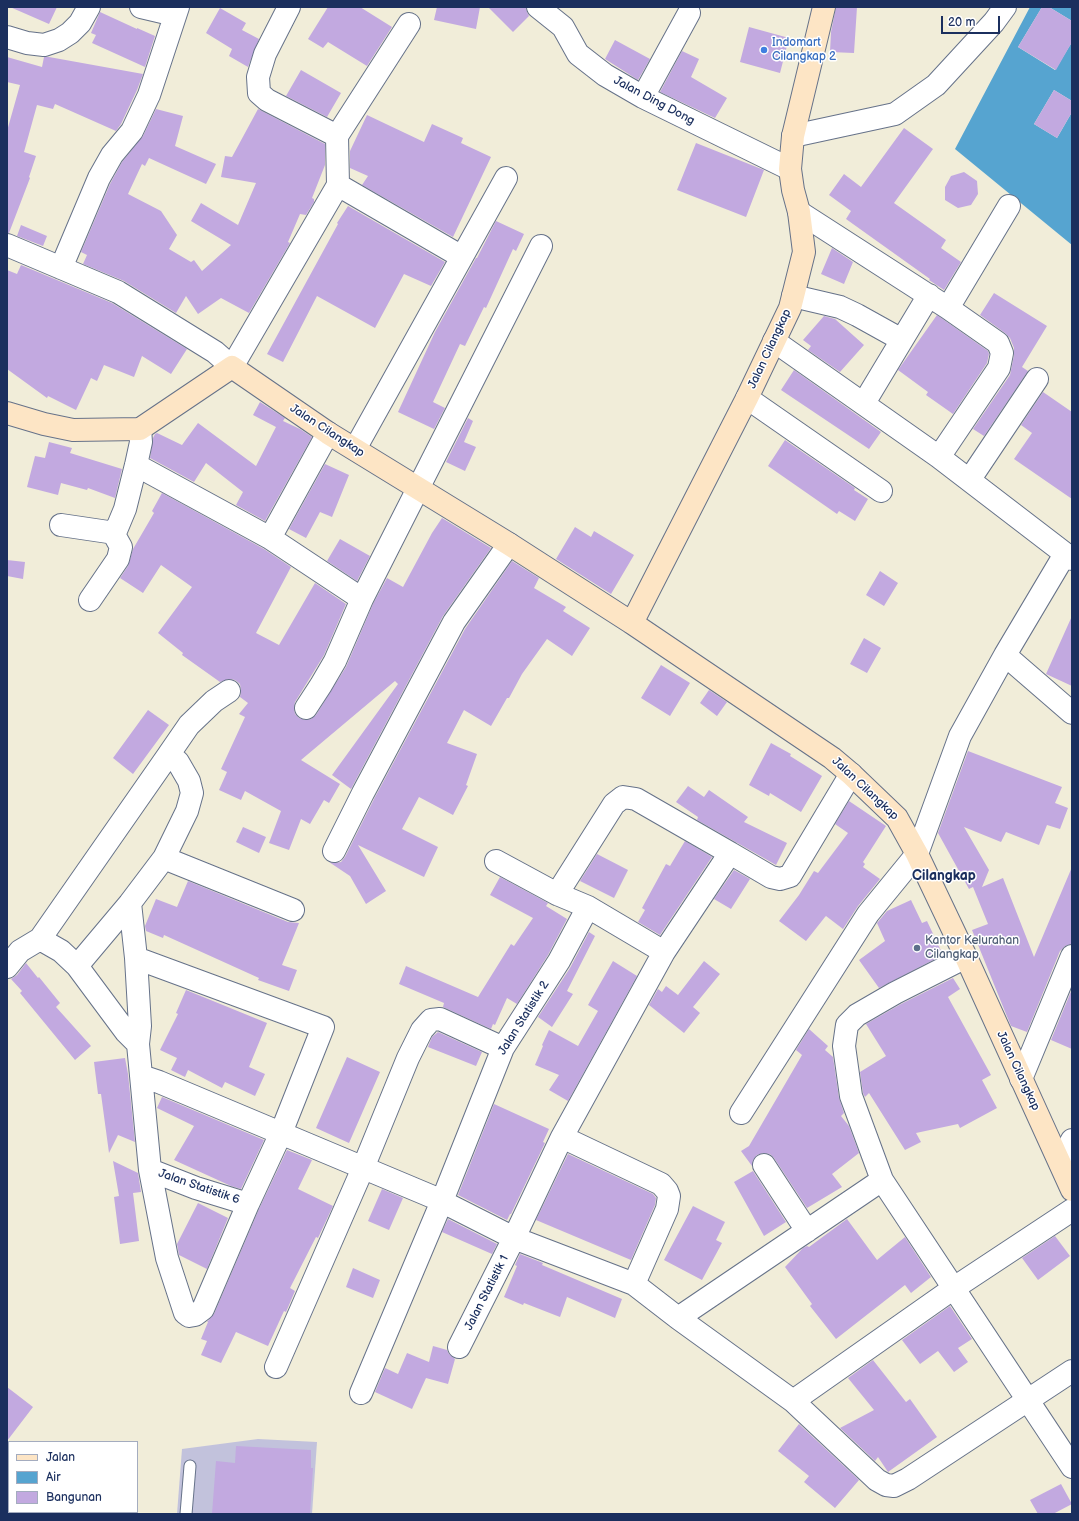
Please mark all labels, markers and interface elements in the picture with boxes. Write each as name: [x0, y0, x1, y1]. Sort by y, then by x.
scale bar: [943, 8, 1002, 34]
text: 20 m: [948, 15, 975, 30]
place label: Indomart Cilangkap 2: [772, 36, 836, 64]
marker: Indomart Cilangkap 2: [759, 45, 769, 55]
street label: Jalan Ding Dong: [611, 74, 697, 128]
street label: Jalan Cilangkap: [745, 307, 795, 391]
street label: Jalan Cilangkap: [287, 402, 367, 460]
street label: Jalan Cilangkap: [829, 754, 901, 824]
district label: Cilangkap: [912, 868, 976, 884]
place label: Kantor Kelurahan Cilangkap: [925, 934, 1019, 962]
marker: Kantor Kelurahan Cilangkap: [912, 943, 922, 953]
street label: Jalan Statistik 2: [495, 978, 553, 1058]
street label: Jalan Cilangkap: [993, 1029, 1043, 1113]
street label: Jalan Statistik 6: [156, 1166, 242, 1208]
street label: Jalan Statistik 1: [462, 1253, 512, 1333]
legend: [8, 1441, 138, 1513]
text: Jalan: [46, 1450, 75, 1465]
text: Air: [46, 1470, 60, 1485]
text: Bangunan: [46, 1490, 102, 1505]

